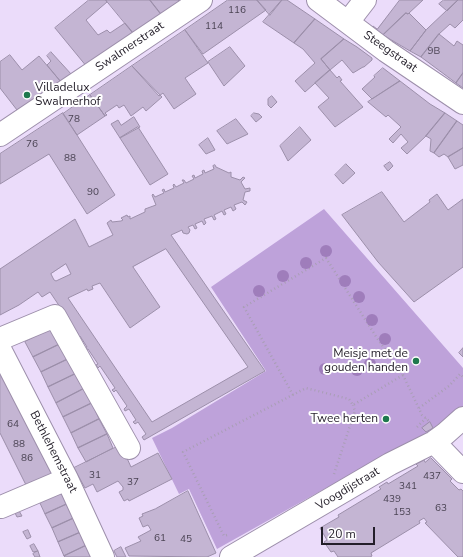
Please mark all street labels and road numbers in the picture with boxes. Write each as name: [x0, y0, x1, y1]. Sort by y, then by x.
street label: Swalmerstraat: [93, 19, 167, 75]
street label: Steegstraat: [360, 28, 420, 76]
street label: Bethlehemstraat: [26, 409, 80, 495]
street label: Voogdijstraat: [314, 464, 382, 514]

